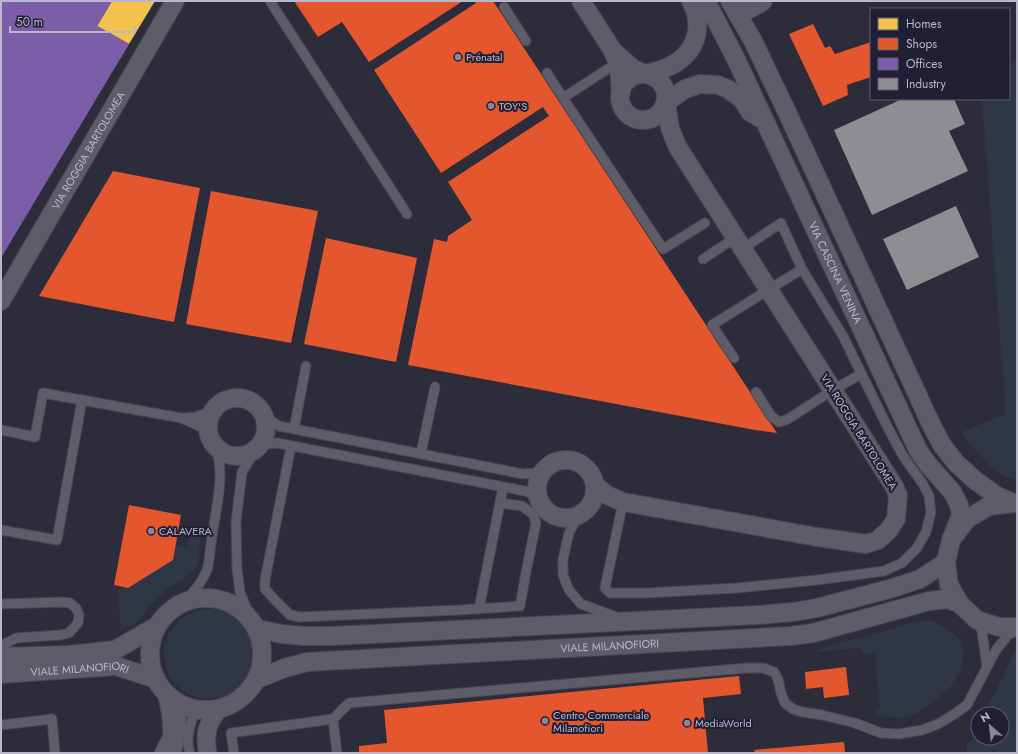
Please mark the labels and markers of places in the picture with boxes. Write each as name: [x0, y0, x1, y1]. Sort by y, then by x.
place label: Prénatal: [466, 49, 503, 65]
marker: Prénatal: [453, 52, 463, 62]
place label: TOY'S: [499, 98, 527, 114]
marker: TOY'S: [486, 101, 496, 111]
place label: CALAVERA: [159, 523, 213, 539]
marker: CALAVERA: [146, 526, 156, 536]
place label: Centro Commerciale Milanofiori: [553, 707, 649, 736]
place label: MediaWorld: [695, 715, 752, 731]
marker: Centro Commerciale Milanofiori: [540, 716, 550, 726]
marker: MediaWorld: [682, 718, 692, 728]

